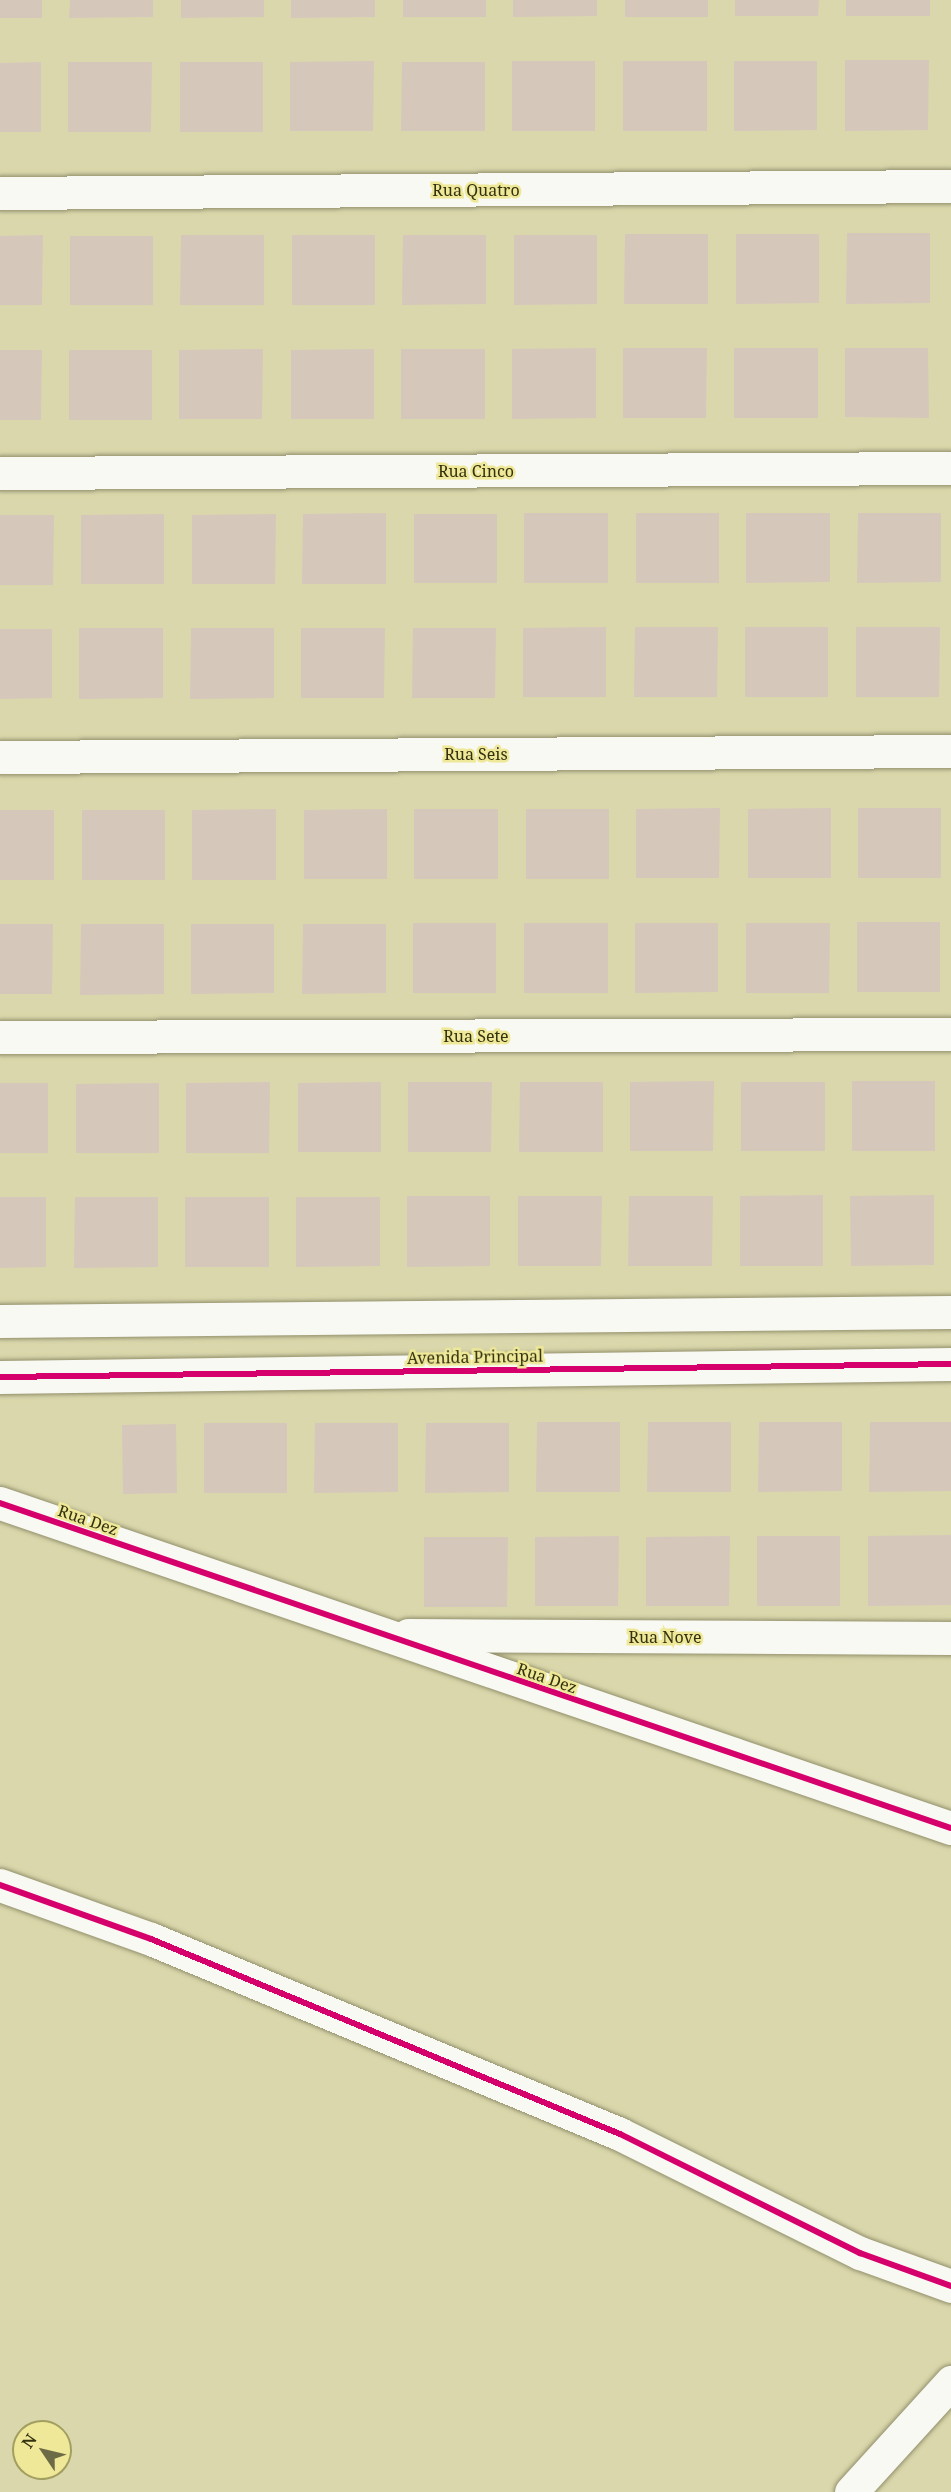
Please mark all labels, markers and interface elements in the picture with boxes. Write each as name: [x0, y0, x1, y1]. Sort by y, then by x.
street label: Rua Quatro: [432, 180, 520, 200]
street label: Rua Cinco: [438, 461, 514, 481]
street label: Rua Seis: [444, 744, 508, 764]
street label: Rua Sete: [443, 1026, 509, 1046]
street label: Avenida Principal: [407, 1346, 543, 1368]
street label: Rua Dez: [55, 1501, 121, 1539]
street label: Rua Nove: [628, 1627, 702, 1647]
street label: Rua Dez: [514, 1659, 580, 1697]
north arrow: [12, 2420, 72, 2480]
text: N: [16, 2429, 42, 2452]

